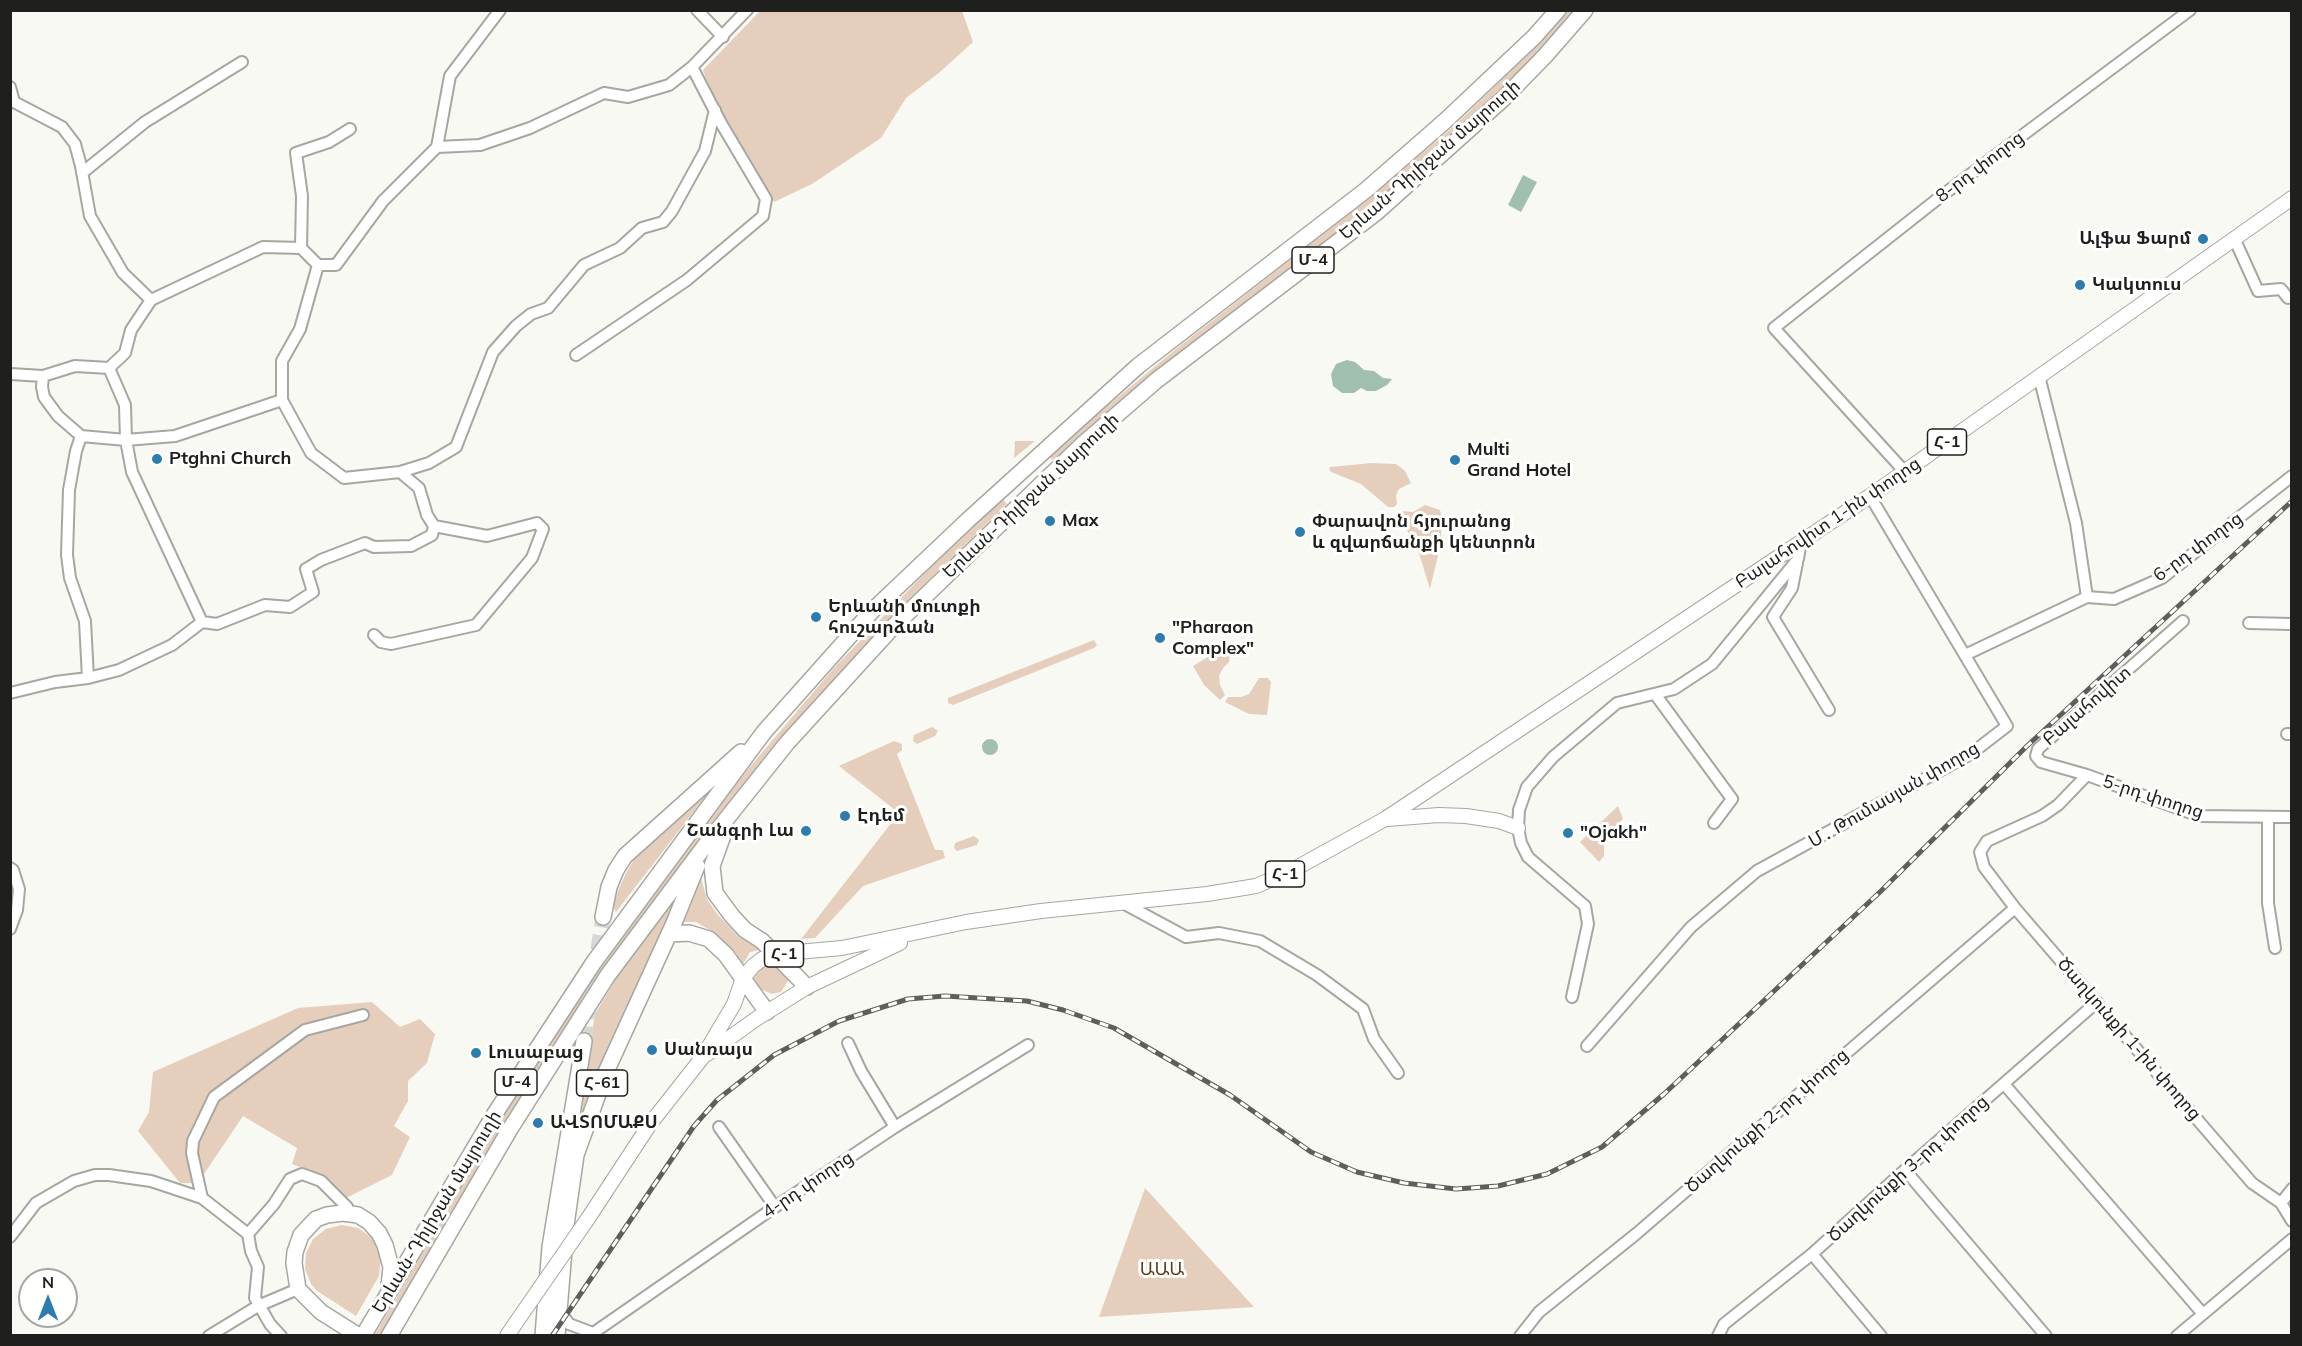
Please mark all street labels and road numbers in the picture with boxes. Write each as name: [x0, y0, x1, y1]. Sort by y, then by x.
street label: Երևան-Դիլիջան մայրուղի: [1335, 76, 1525, 244]
street label: 8-րդ փողոց: [1932, 127, 2028, 207]
road number: Մ-4: [1292, 247, 1334, 273]
street label: Երևան-Դիլիջան մայրուղի: [939, 409, 1123, 583]
road number: Հ-1: [1928, 429, 1966, 455]
street label: Բալահովիտ 1-ին փողոց: [1731, 453, 1925, 593]
street label: 6-րդ փողոց: [2149, 507, 2247, 587]
street label: Բալահովիտ: [2038, 662, 2136, 750]
street label: Մ․ Թումասյան փողոց: [1805, 737, 1983, 853]
street label: 5-րդ փողոց: [2100, 771, 2206, 823]
road number: Հ-1: [1266, 861, 1304, 887]
road number: Հ-1: [764, 941, 804, 967]
street label: Ծաղկունքի 1-ին փողոց: [2053, 953, 2205, 1125]
street label: Ծաղկունքի 2-րդ փողոց: [1681, 1044, 1853, 1198]
road number: Մ-4: [495, 1069, 537, 1095]
road number: Հ-61: [576, 1070, 628, 1096]
street label: Ծաղկունքի 3-րդ փողոց: [1823, 1091, 1993, 1247]
street label: Երևան-Դիլիջան մայրուղի: [368, 1107, 506, 1317]
street label: 4-րդ փողոց: [758, 1147, 858, 1223]

